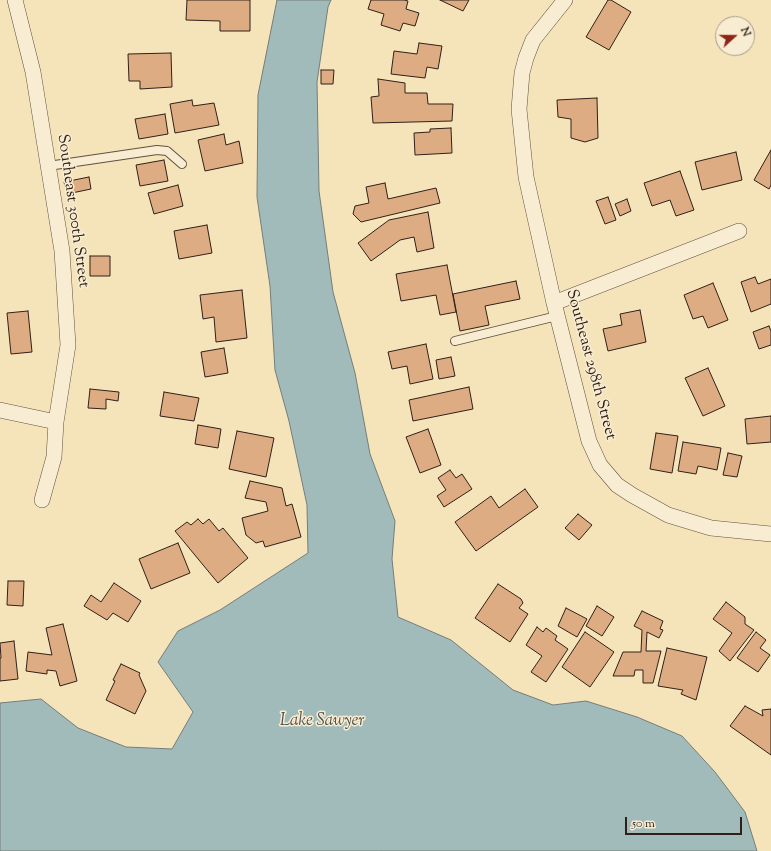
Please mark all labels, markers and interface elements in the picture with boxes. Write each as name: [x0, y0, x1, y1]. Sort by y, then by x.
north arrow: [715, 16, 755, 56]
text: N: [736, 25, 754, 39]
street label: Southeast 300th Street: [52, 133, 92, 289]
street label: Southeast 298th Street: [561, 288, 619, 442]
water label: Lake Sawyer: [280, 712, 364, 732]
scale bar: [627, 809, 744, 835]
text: 50 m: [632, 815, 655, 833]

